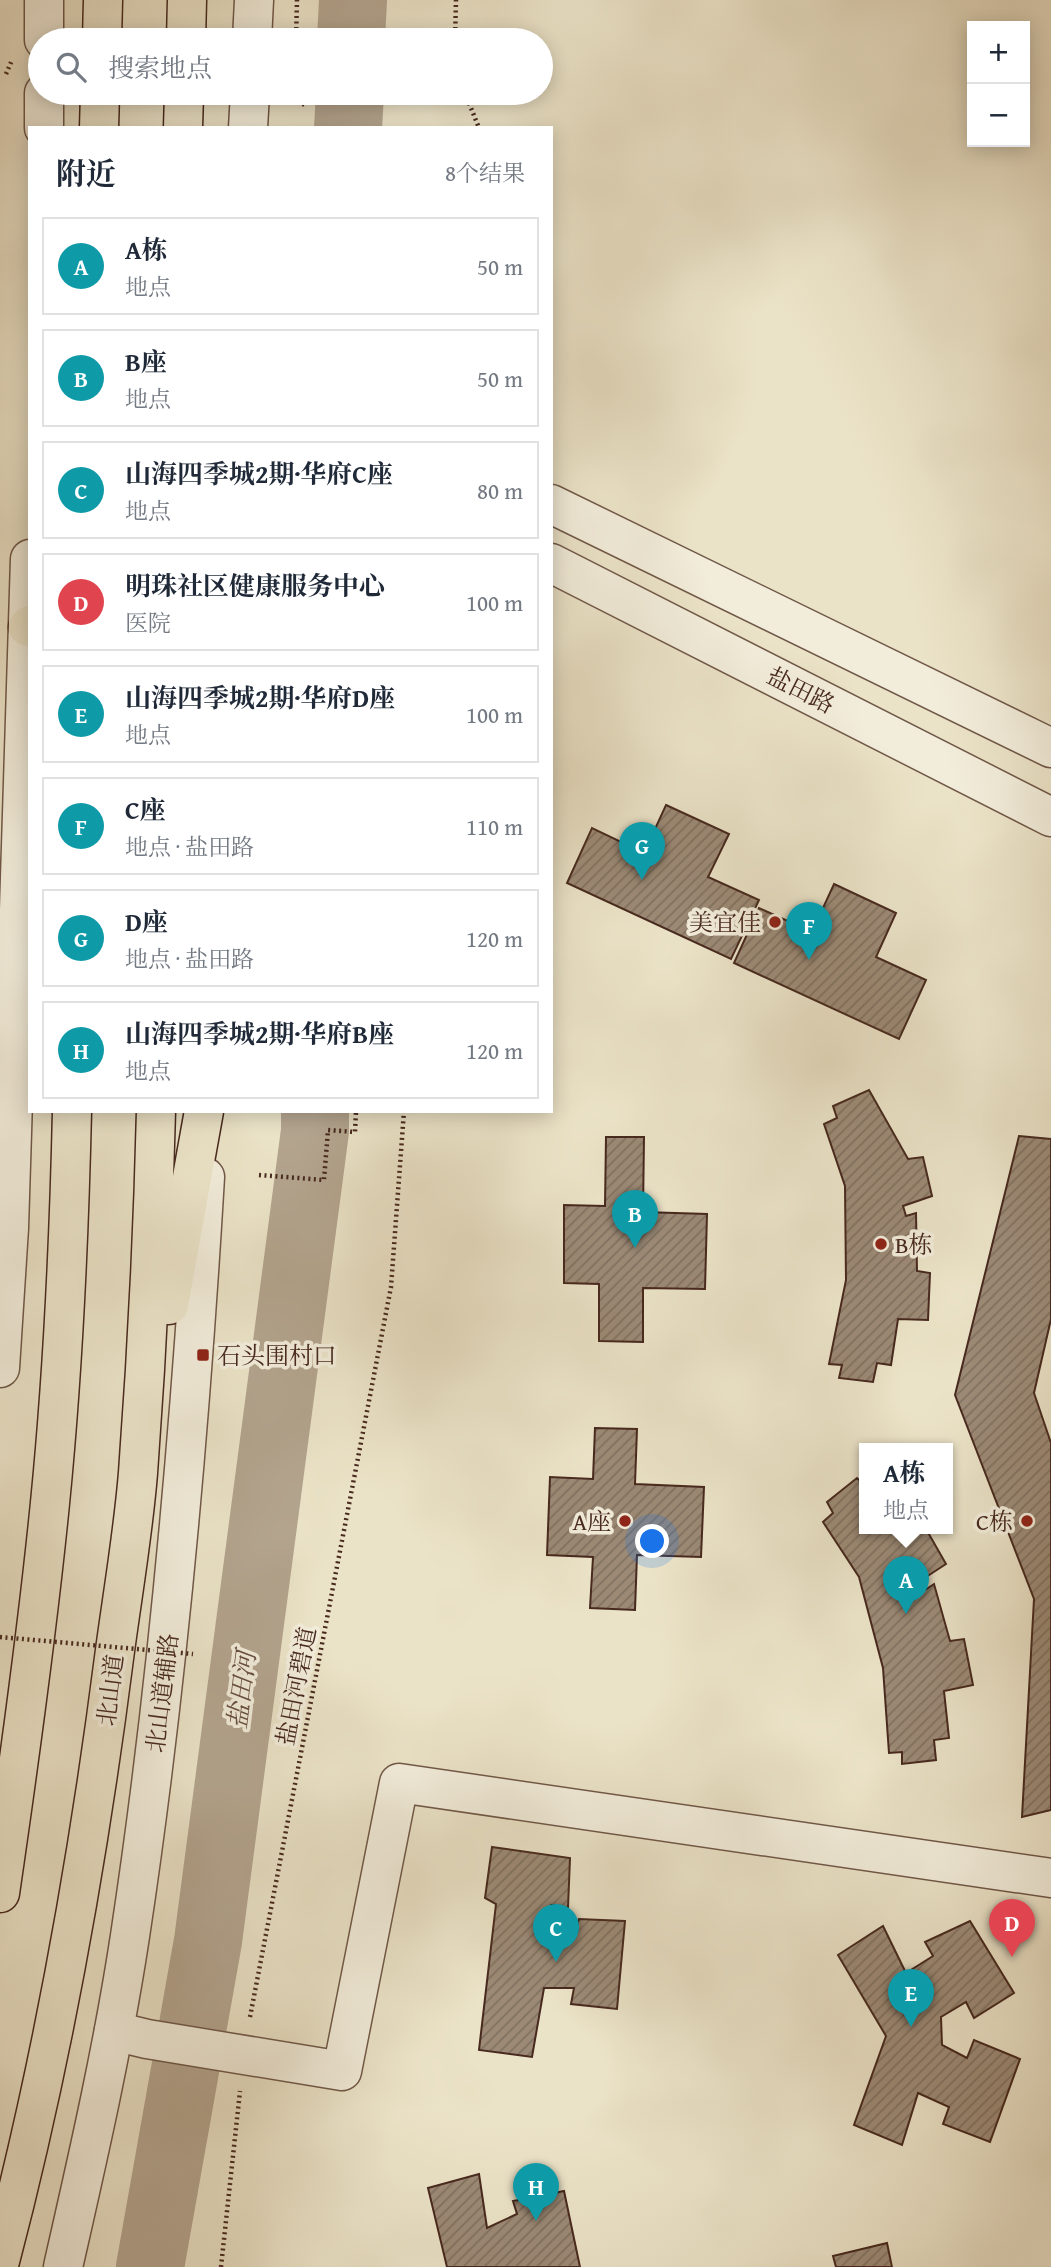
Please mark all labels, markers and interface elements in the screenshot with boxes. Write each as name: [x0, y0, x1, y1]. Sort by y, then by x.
map controls: [967, 21, 1030, 147]
button: +: [967, 21, 1030, 84]
search box: [28, 28, 553, 105]
icon: search: [52, 48, 90, 86]
text: 搜索地点: [108, 48, 212, 87]
button: −: [967, 84, 1030, 147]
text: 附近: [56, 151, 116, 195]
text: 8个结果: [445, 156, 525, 189]
text: A栋: [125, 230, 168, 269]
text: A: [74, 250, 88, 283]
text: 50 m: [477, 250, 523, 283]
text: 地点: [125, 270, 171, 303]
text: B座: [125, 342, 167, 381]
text: B: [74, 362, 88, 395]
text: 50 m: [477, 362, 523, 395]
text: 地点: [125, 382, 171, 415]
text: 山海四季城2期·华府C座: [125, 454, 393, 493]
text: C: [74, 474, 88, 507]
text: 80 m: [477, 474, 523, 507]
text: 地点: [125, 494, 171, 527]
text: 明珠社区健康服务中心: [125, 566, 385, 605]
text: D: [74, 586, 88, 619]
text: 100 m: [466, 586, 523, 619]
text: 医院: [125, 606, 171, 639]
street label: 盐田路: [761, 658, 841, 722]
text: 山海四季城2期·华府D座: [125, 678, 395, 717]
text: E: [75, 698, 87, 731]
text: 100 m: [466, 698, 523, 731]
text: 地点: [125, 718, 171, 751]
text: C座: [125, 790, 166, 829]
text: F: [75, 810, 87, 843]
text: 110 m: [466, 810, 523, 843]
pin: G: [619, 822, 665, 880]
text: 地点 · 盐田路: [125, 830, 254, 863]
text: D座: [125, 902, 168, 941]
pin: F: [786, 902, 832, 960]
place label: 美宜佳: [689, 905, 761, 940]
marker: 美宜佳: [767, 914, 783, 930]
text: G: [74, 922, 88, 955]
text: 120 m: [466, 922, 523, 955]
text: 地点 · 盐田路: [125, 942, 254, 975]
text: 山海四季城2期·华府B座: [125, 1014, 394, 1053]
text: H: [73, 1034, 89, 1067]
text: 120 m: [466, 1034, 523, 1067]
text: 地点: [125, 1054, 171, 1087]
pin: B: [612, 1190, 658, 1248]
place label: B栋: [895, 1227, 933, 1262]
marker: B栋: [873, 1236, 889, 1252]
place label: 石头围村口: [217, 1338, 337, 1373]
marker: 石头围村口: [195, 1347, 211, 1363]
popup: [859, 1443, 953, 1534]
text: A栋: [883, 1453, 926, 1492]
text: 地点: [883, 1493, 929, 1526]
place label: A座: [572, 1504, 611, 1539]
place label: C栋: [976, 1504, 1013, 1539]
marker: A座: [617, 1513, 633, 1529]
marker: C栋: [1019, 1513, 1035, 1529]
your location: [635, 1524, 669, 1558]
pin: A: [883, 1556, 929, 1614]
street label: 盐田河碧道: [267, 1624, 325, 1748]
street label: 北山道辅路: [137, 1631, 187, 1755]
water label: 盐田河: [217, 1645, 266, 1731]
street label: 北山道: [88, 1652, 132, 1728]
pin: D: [989, 1899, 1035, 1957]
pin: C: [533, 1904, 579, 1962]
pin: E: [888, 1969, 934, 2027]
pin: H: [513, 2163, 559, 2221]

